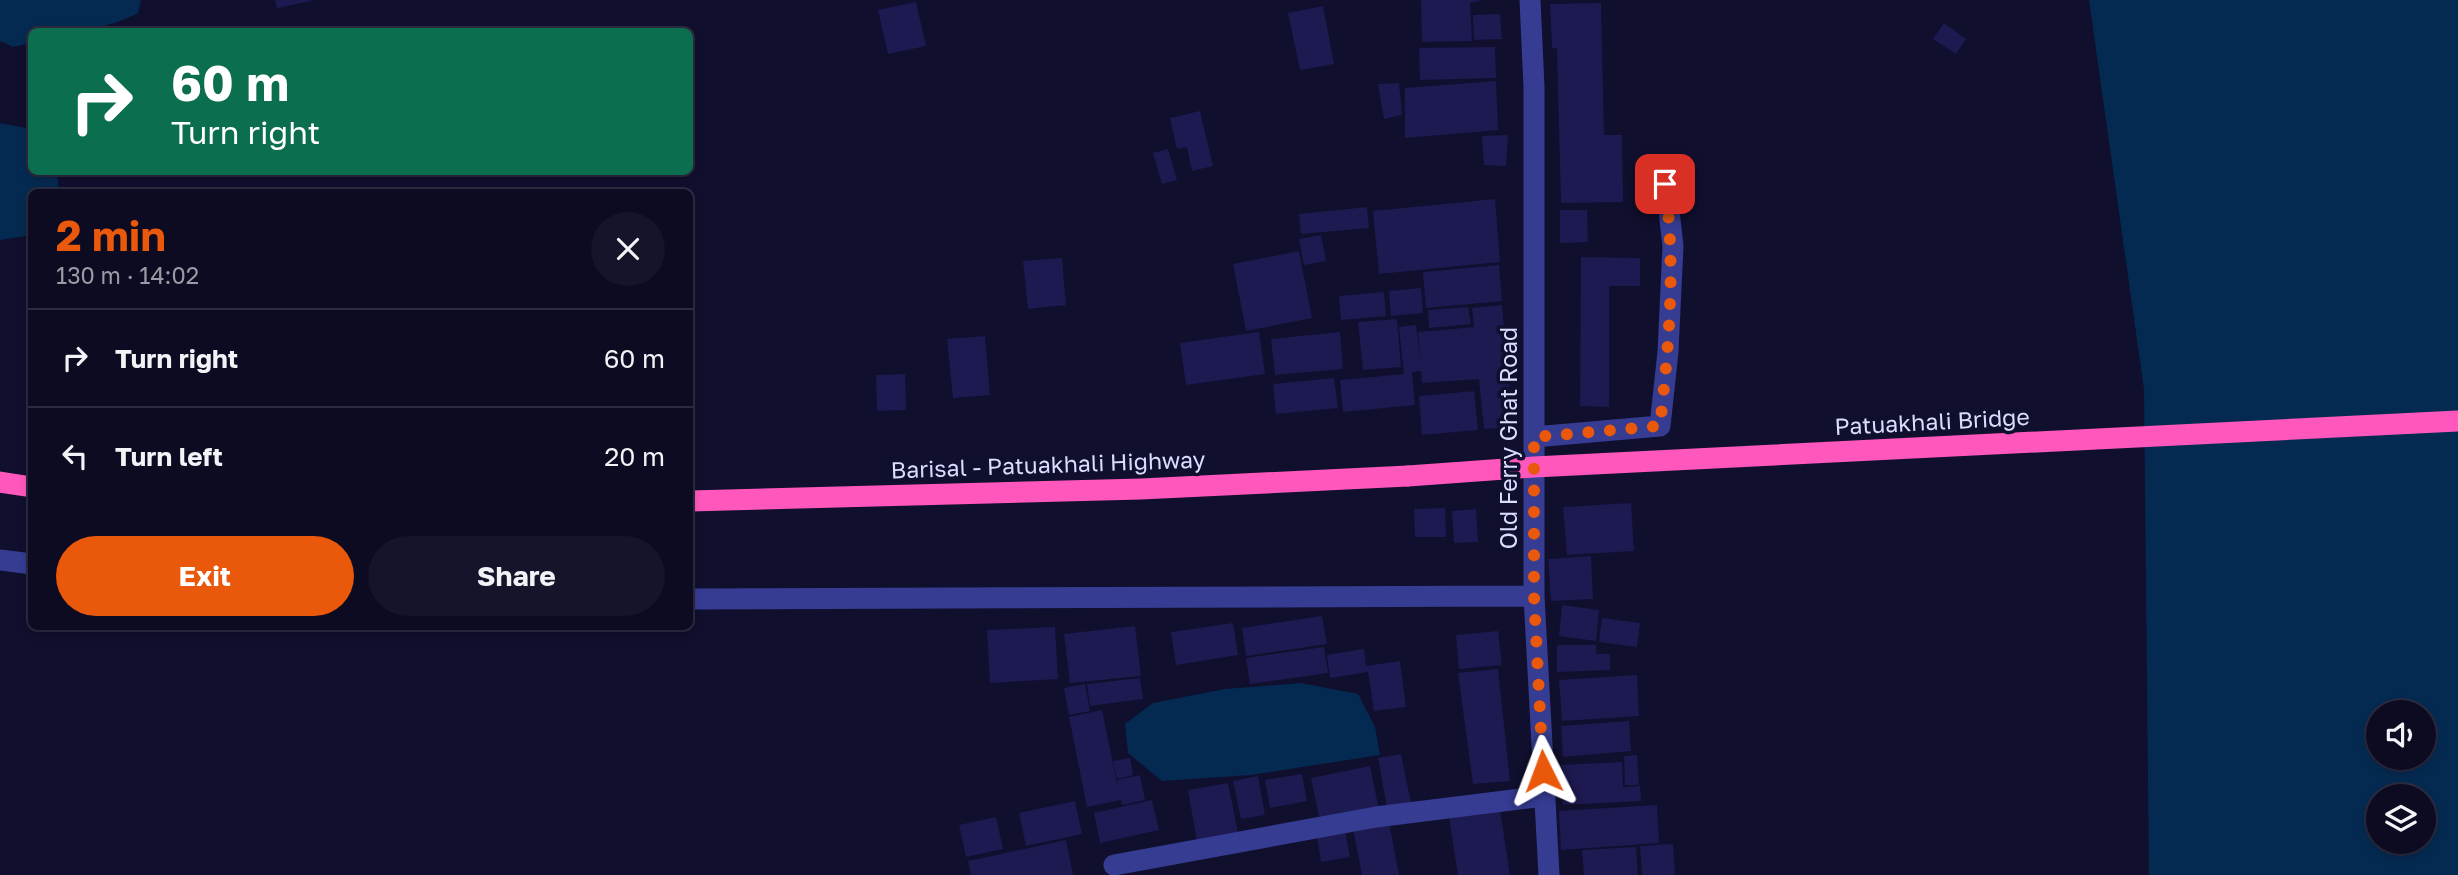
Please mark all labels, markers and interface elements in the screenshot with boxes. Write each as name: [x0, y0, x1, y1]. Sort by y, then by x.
text: 60 m: [171, 53, 289, 112]
icon: right: [56, 56, 147, 147]
text: Turn right: [171, 113, 320, 151]
pin: [1635, 154, 1695, 214]
icon: arrive: [1646, 165, 1684, 203]
text: 2 min: [56, 210, 166, 260]
button: close: [591, 212, 665, 286]
text: 130 m · 14:02: [56, 261, 199, 289]
street label: Old Ferry Ghat Road: [1494, 327, 1522, 549]
icon: right: [56, 339, 94, 377]
text: Turn right: [115, 343, 238, 374]
text: 60 m: [604, 343, 665, 374]
street label: Patuakhali Bridge: [1834, 402, 2030, 440]
icon: left: [56, 437, 94, 475]
text: Turn left: [115, 441, 223, 472]
text: 20 m: [604, 441, 665, 472]
street label: Barisal - Patuakhali Highway: [890, 445, 1206, 483]
button: Exit: [56, 536, 354, 616]
button: Share: [368, 536, 665, 616]
map controls: [2366, 700, 2436, 854]
button: sound: [2366, 700, 2436, 770]
position arrow: [1506, 734, 1580, 808]
button: layers: [2366, 784, 2436, 854]

